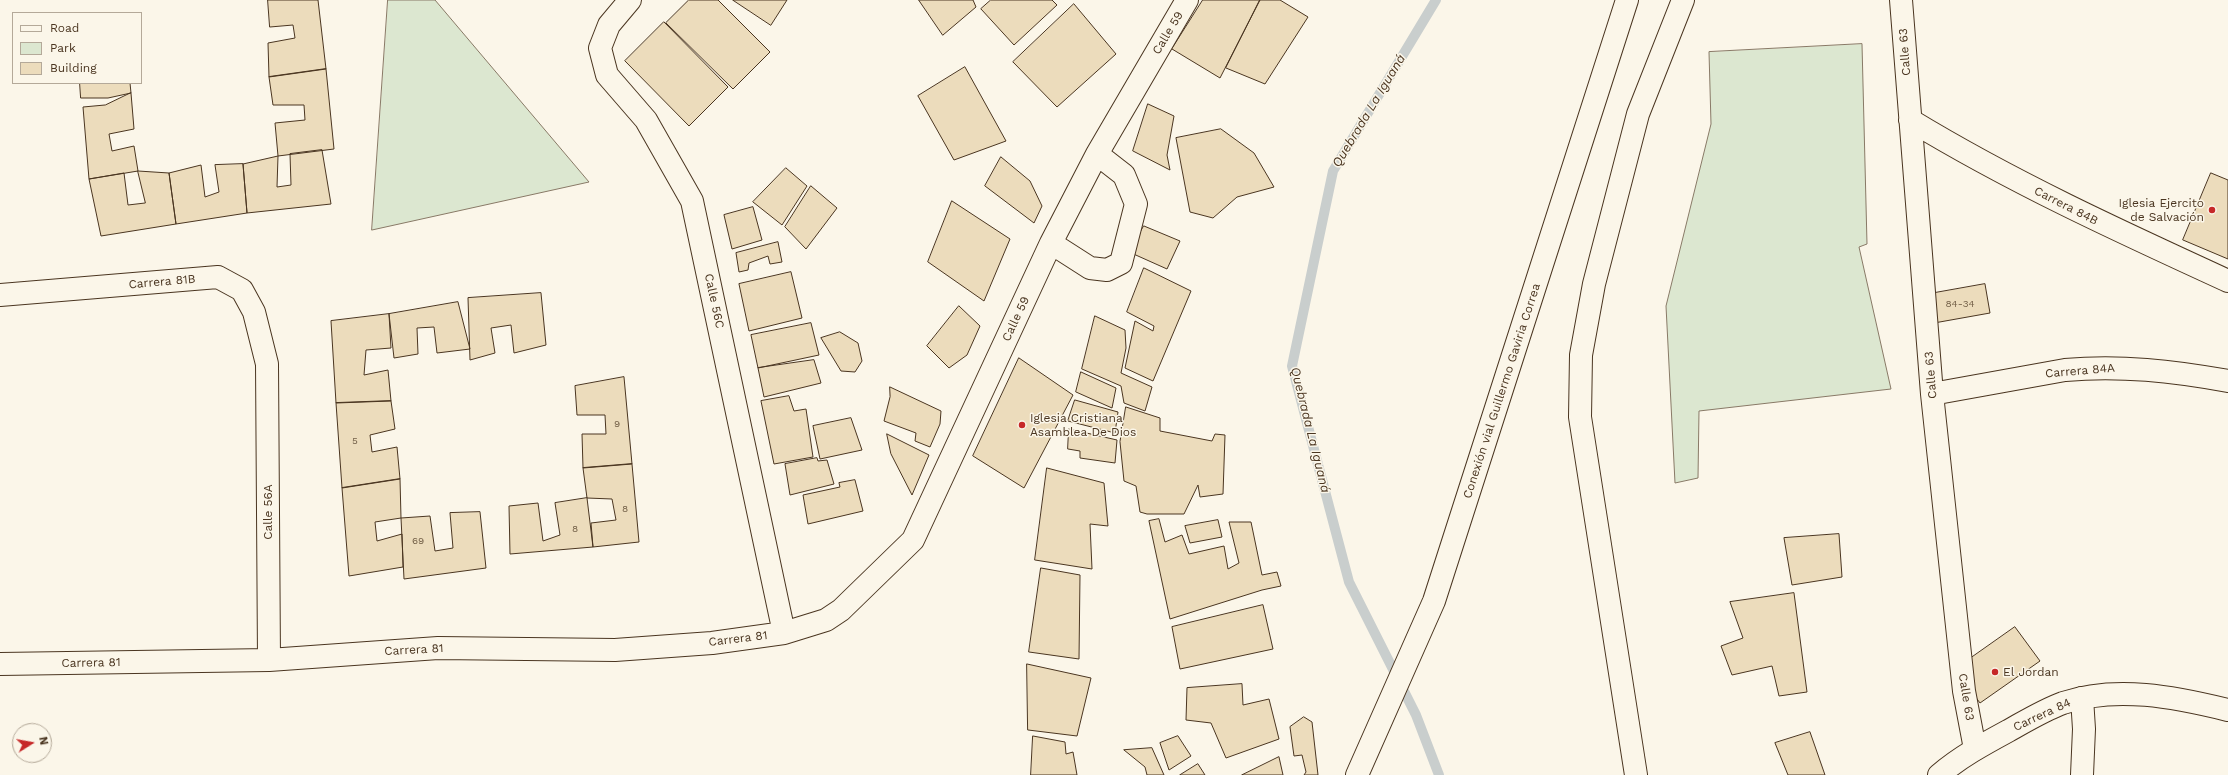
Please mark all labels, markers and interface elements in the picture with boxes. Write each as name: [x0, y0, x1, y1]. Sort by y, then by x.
street label: Calle 59: [1150, 9, 1186, 57]
legend: [12, 12, 142, 84]
text: Road: [50, 21, 79, 35]
street label: Calle 63: [1896, 28, 1914, 76]
text: Park: [50, 41, 76, 55]
water label: Quebrada La Iguaná: [1329, 52, 1409, 170]
text: Building: [50, 61, 97, 75]
street label: Carrera 84B: [2032, 184, 2100, 228]
place label: Iglesia Ejercito de Salvación: [2119, 196, 2204, 224]
marker: Iglesia Ejercito de Salvación: [2207, 205, 2217, 215]
street label: Carrera 81B: [128, 272, 196, 292]
street label: Calle 56C: [701, 272, 727, 330]
street label: Conexión vial Guillermo Gaviria Correa: [1460, 282, 1544, 500]
street label: Calle 59: [999, 294, 1033, 344]
house number: 84-34: [1945, 298, 1975, 310]
street label: Calle 63: [1922, 351, 1940, 399]
street label: Carrera 84A: [2045, 361, 2115, 381]
water label: Quebrada La Iguaná: [1287, 365, 1333, 495]
place label: Iglesia Cristiana Asamblea De Dios: [1030, 411, 1136, 439]
house number: 9: [614, 418, 620, 430]
marker: Iglesia Cristiana Asamblea De Dios: [1017, 420, 1027, 430]
house number: 5: [352, 435, 358, 447]
street label: Calle 56A: [261, 484, 275, 540]
house number: 8: [622, 503, 628, 515]
house number: 8: [572, 523, 578, 535]
house number: 69: [412, 535, 424, 547]
street label: Carrera 81: [708, 628, 768, 650]
street label: Carrera 81: [384, 641, 444, 659]
street label: Carrera 81: [61, 655, 121, 671]
place label: El Jordan: [2003, 665, 2059, 679]
marker: El Jordan: [1990, 667, 2000, 677]
street label: Calle 63: [1955, 672, 1977, 722]
street label: Carrera 84: [2011, 695, 2073, 735]
north arrow: [12, 723, 52, 763]
text: N: [36, 736, 50, 746]

